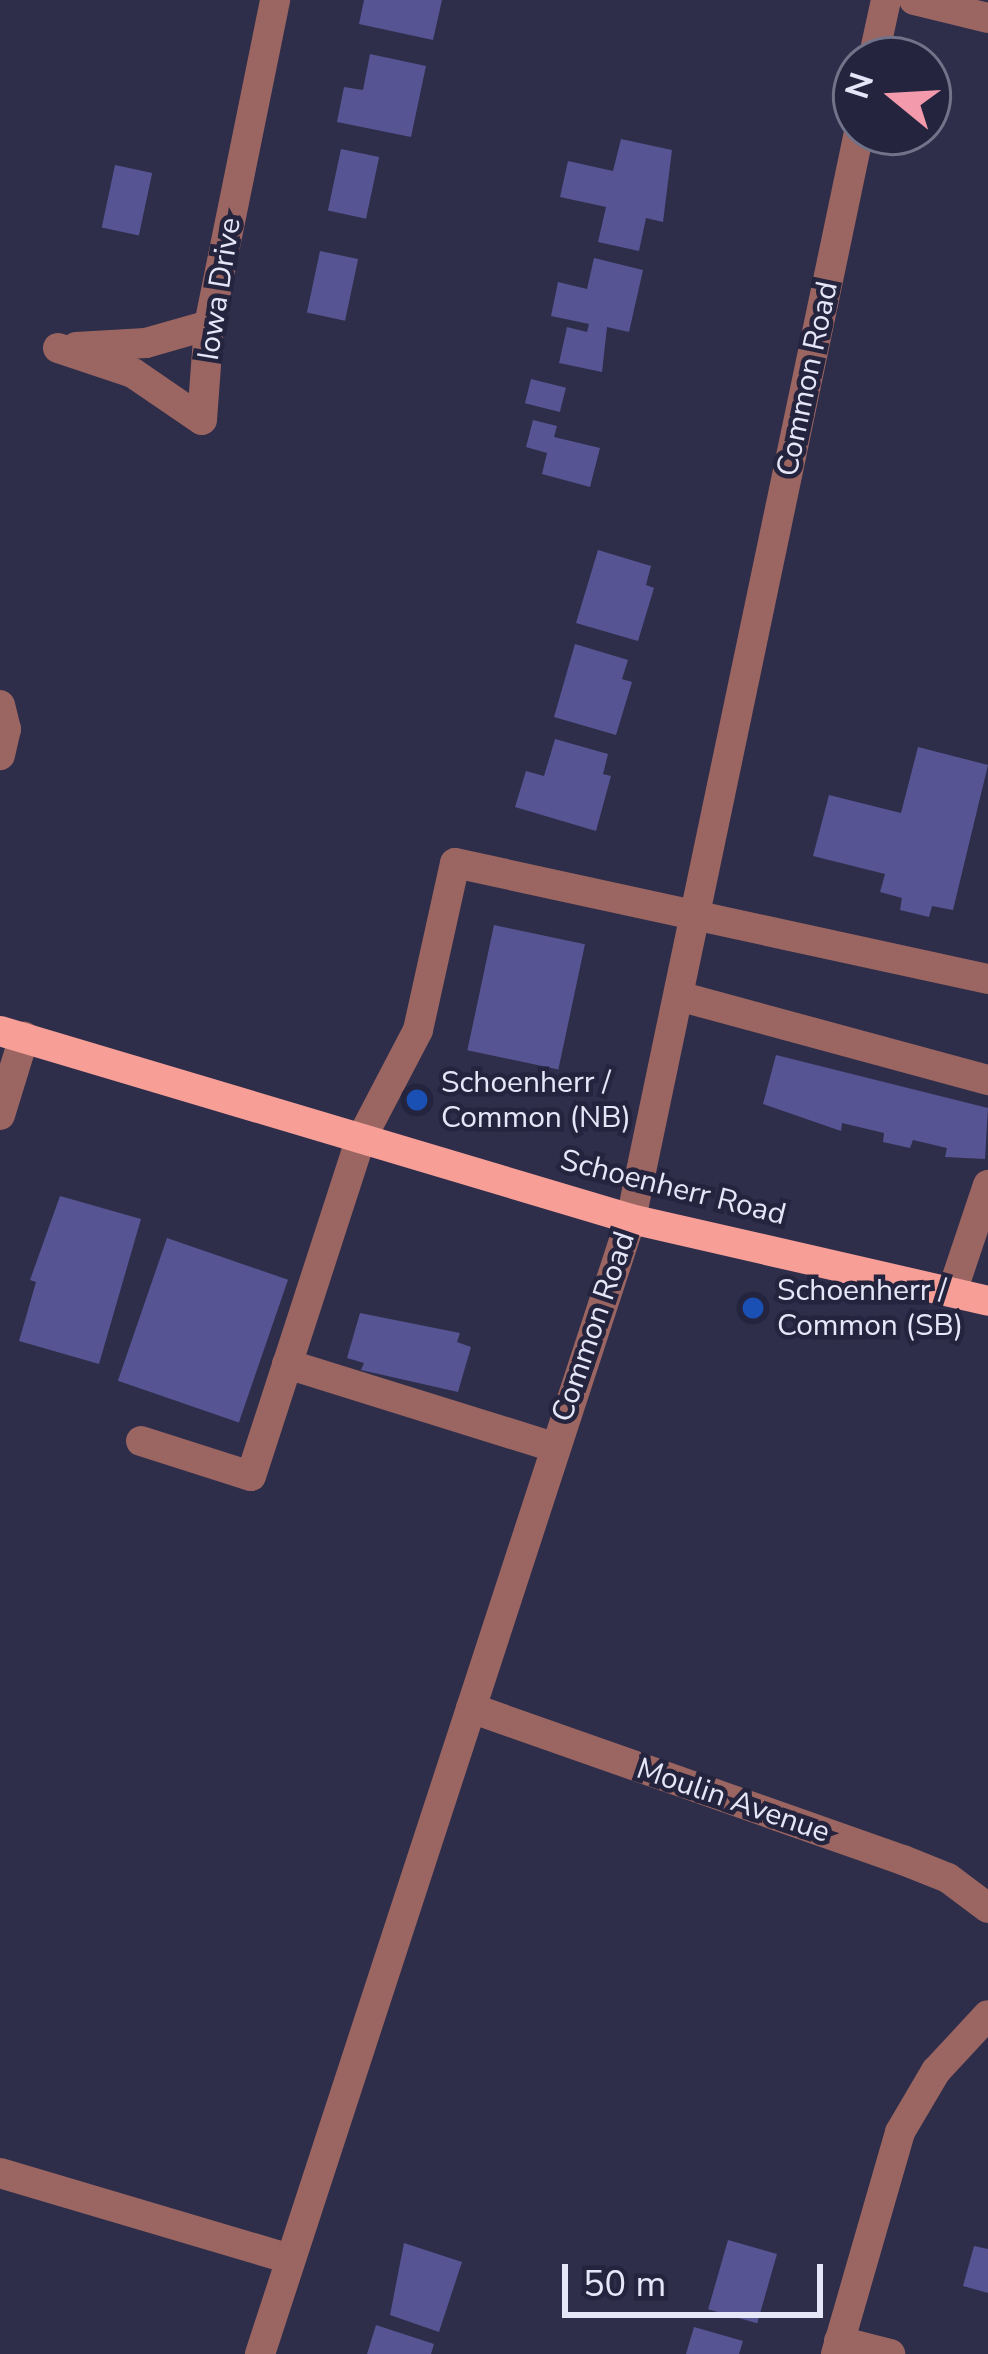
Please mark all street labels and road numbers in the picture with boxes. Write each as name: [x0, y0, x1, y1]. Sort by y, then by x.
street label: Iowa Drive: [191, 215, 249, 363]
street label: Common Road: [770, 278, 846, 480]
street label: Schoenherr Road: [557, 1143, 789, 1233]
street label: Common Road: [545, 1227, 643, 1427]
street label: Moulin Avenue: [632, 1751, 834, 1851]

